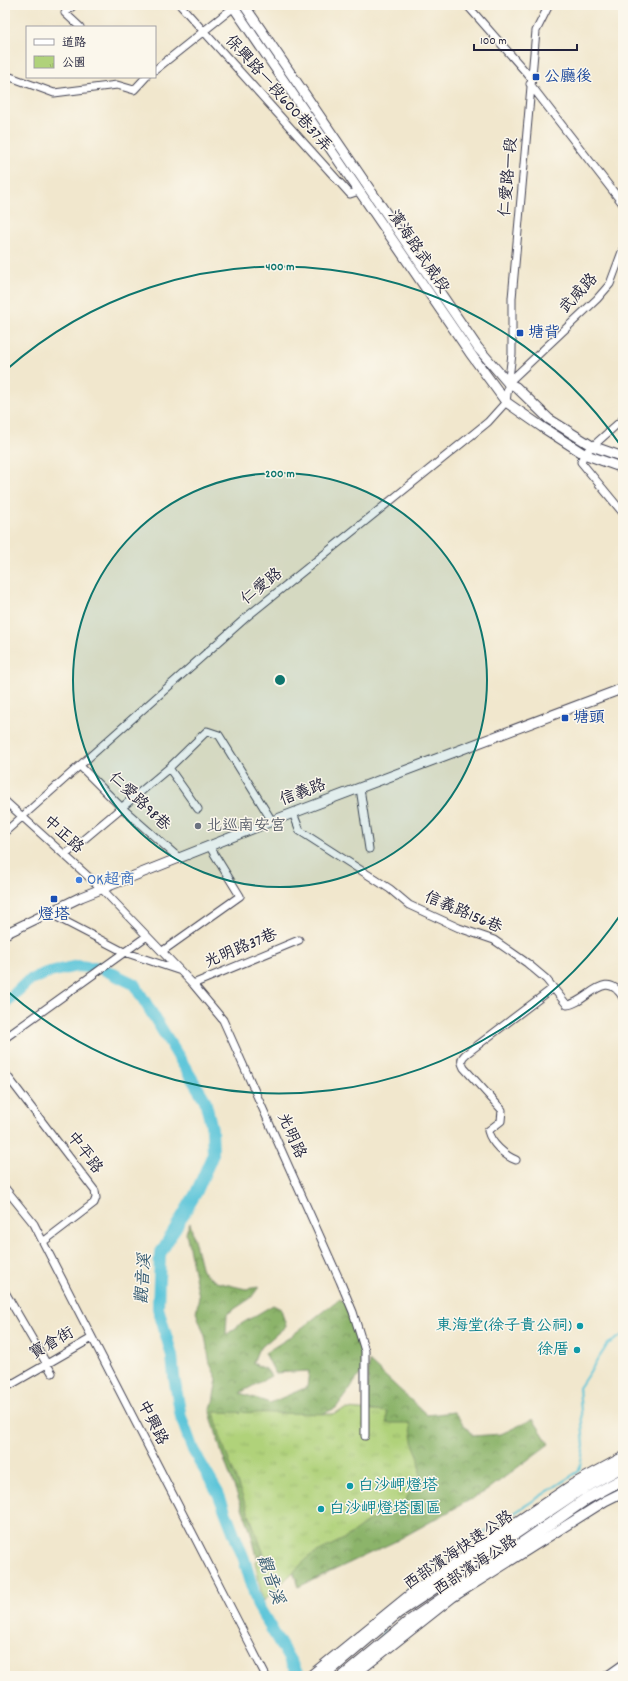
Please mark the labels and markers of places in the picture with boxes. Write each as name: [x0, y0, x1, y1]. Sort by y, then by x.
place label: 公廳後: [544, 66, 592, 89]
marker: 公廳後: [531, 72, 541, 82]
place label: 塘背: [528, 322, 560, 345]
marker: 塘背: [515, 328, 525, 338]
centre of rings: [273, 673, 287, 687]
place label: 塘頭: [573, 707, 605, 730]
marker: 塘頭: [560, 713, 570, 723]
place label: 北巡南安宮: [206, 815, 286, 838]
marker: 北巡南安宮: [193, 821, 203, 831]
place label: OK超商: [87, 869, 136, 892]
marker: OK超商: [74, 875, 84, 885]
marker: 燈塔: [49, 894, 59, 904]
place label: 燈塔: [38, 904, 70, 927]
place label: 東海堂(徐子貴公祠): [436, 1315, 572, 1338]
marker: 東海堂(徐子貴公祠): [575, 1321, 585, 1331]
place label: 徐厝: [537, 1339, 569, 1362]
marker: 徐厝: [572, 1345, 582, 1355]
place label: 白沙岬燈塔: [358, 1475, 438, 1498]
marker: 白沙岬燈塔: [345, 1481, 355, 1491]
place label: 白沙岬燈塔園區: [329, 1498, 441, 1521]
marker: 白沙岬燈塔園區: [316, 1504, 326, 1514]

